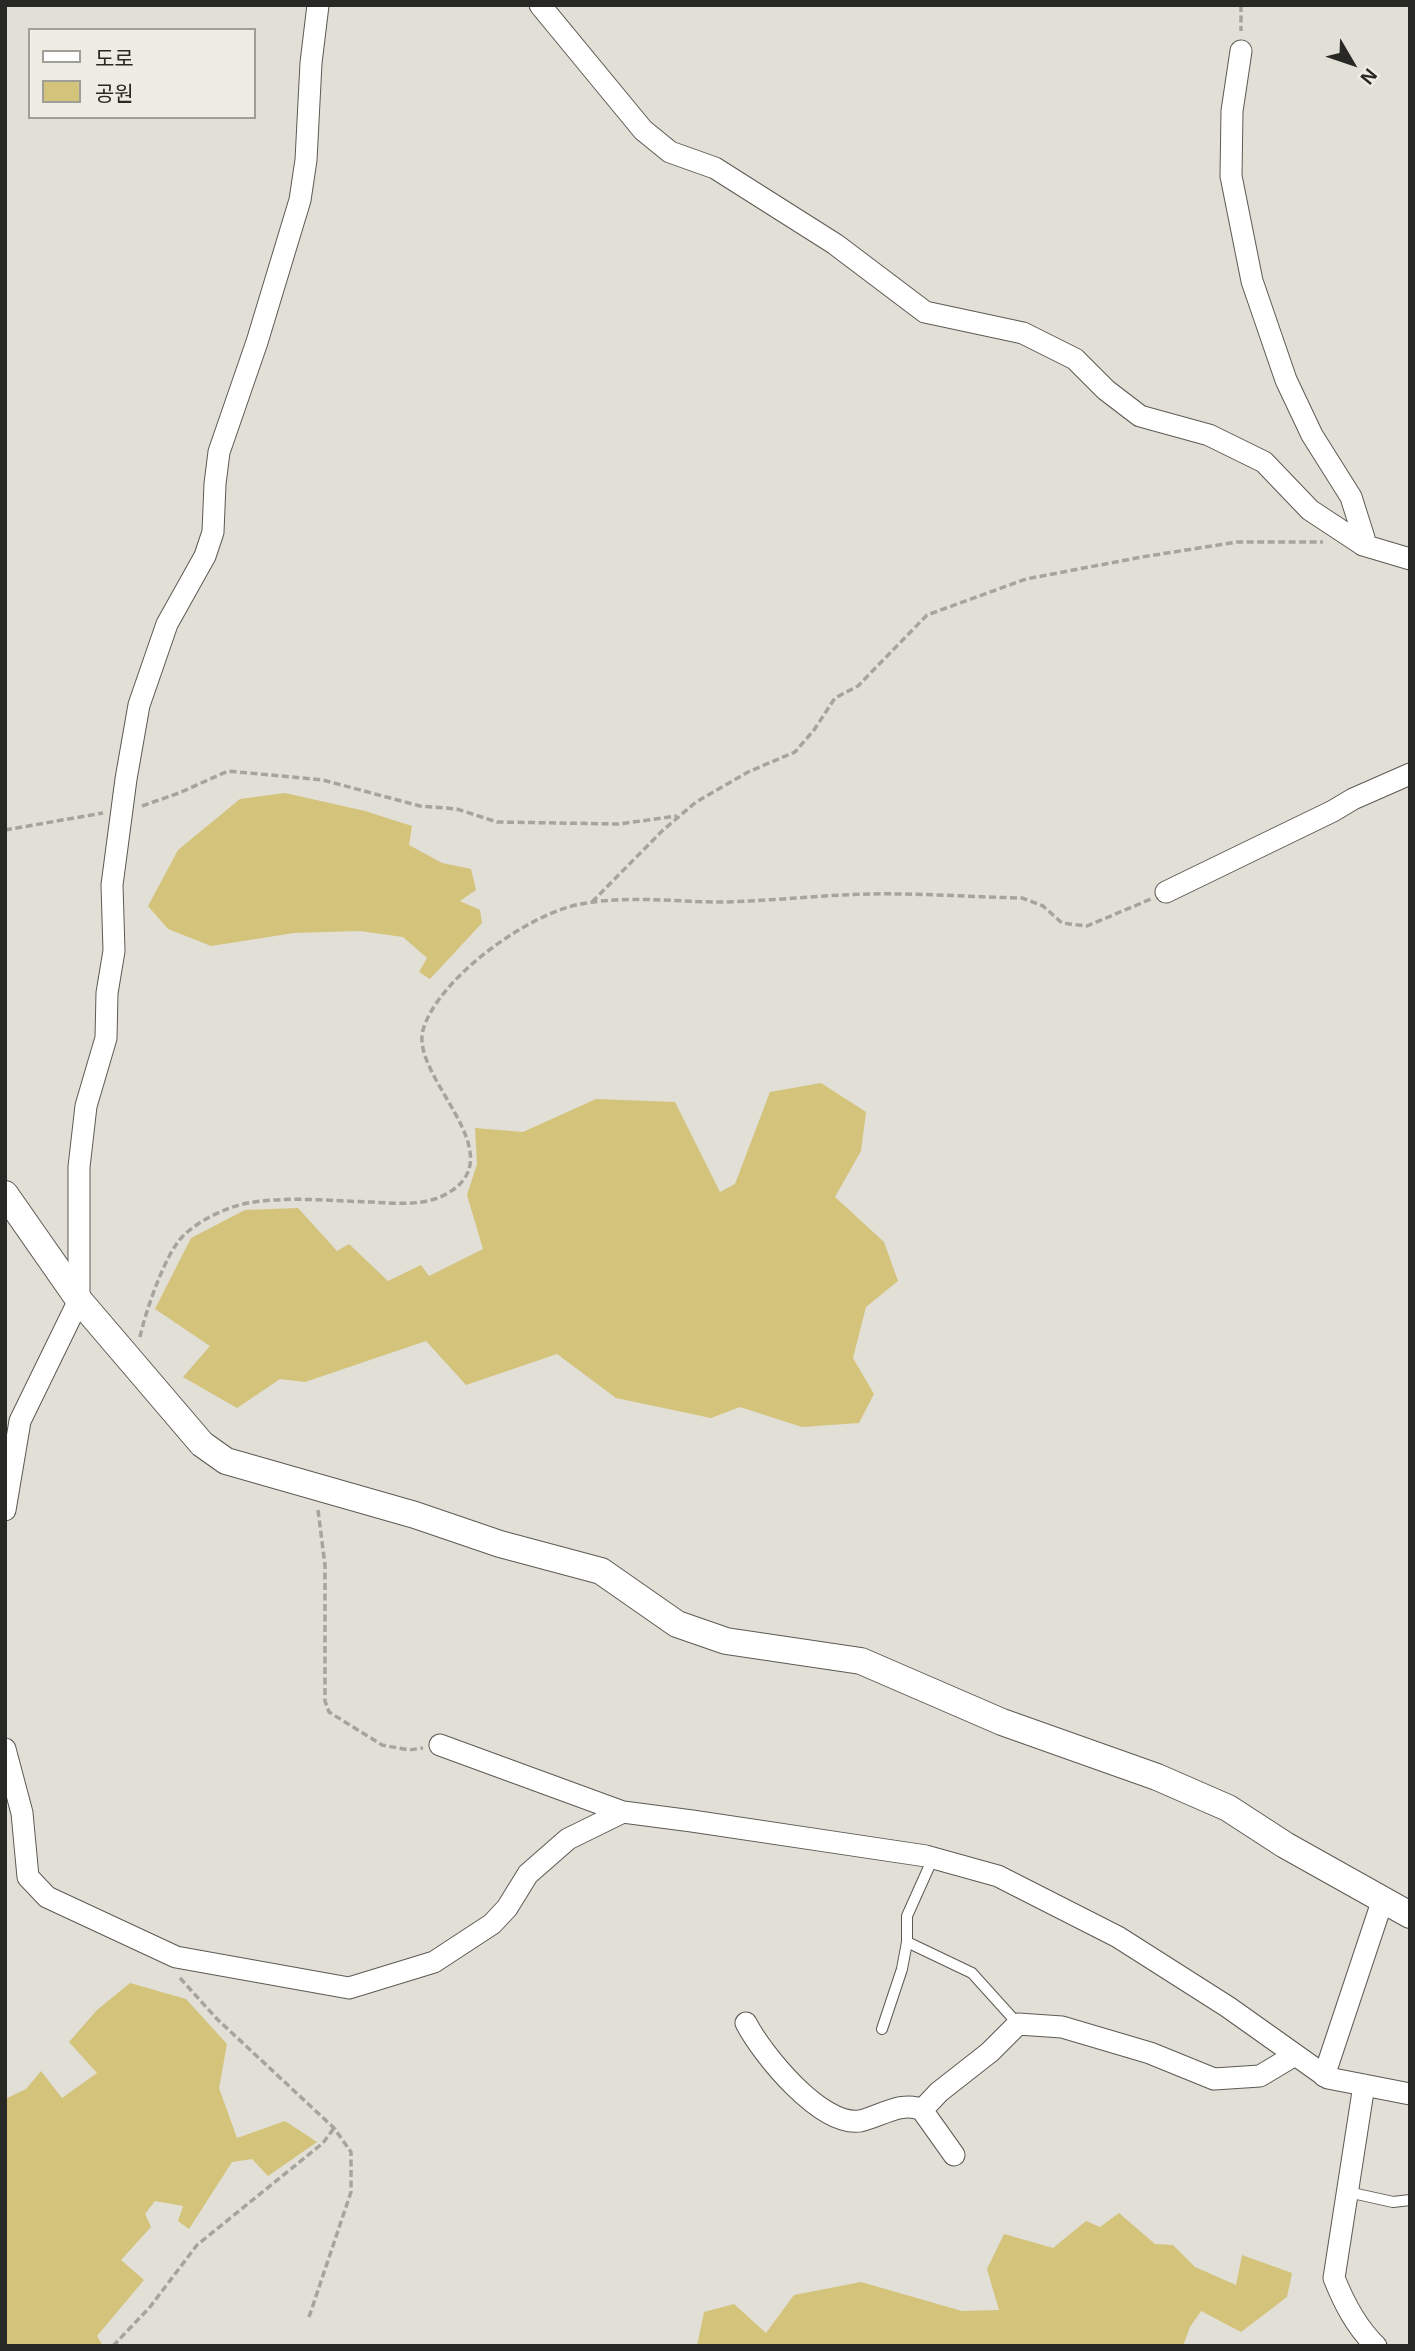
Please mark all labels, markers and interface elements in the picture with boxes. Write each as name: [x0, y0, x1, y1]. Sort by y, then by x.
legend: [28, 28, 256, 119]
north arrow: [1317, 28, 1387, 98]
text: 도로: [95, 47, 134, 70]
text: N: [1356, 65, 1381, 88]
text: 공원: [95, 82, 134, 105]

